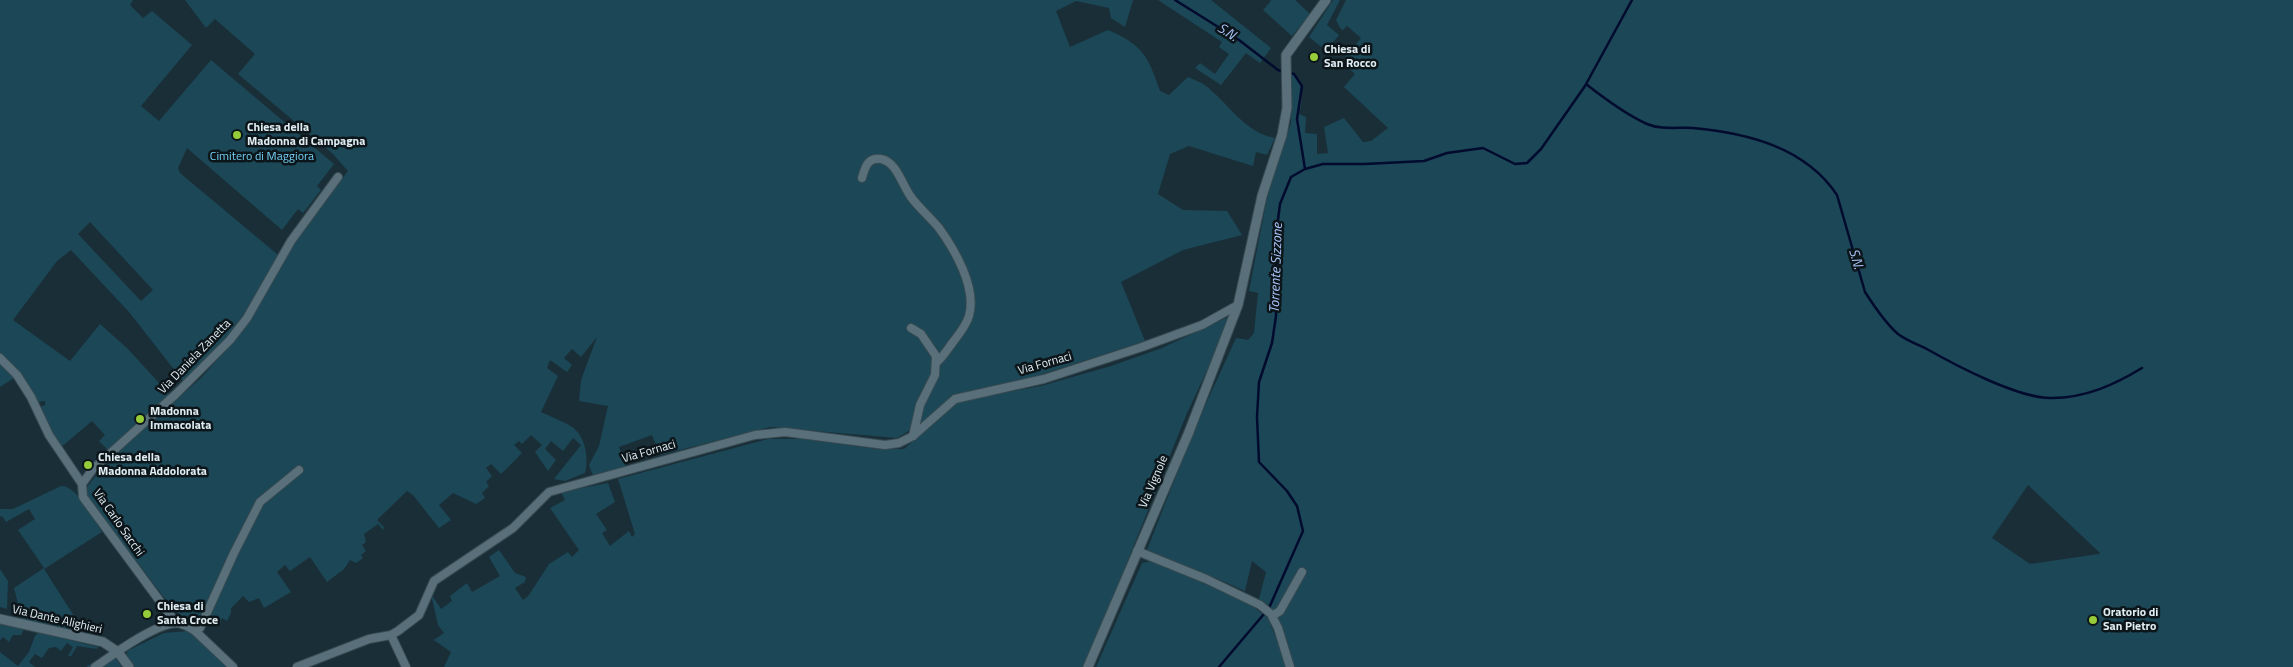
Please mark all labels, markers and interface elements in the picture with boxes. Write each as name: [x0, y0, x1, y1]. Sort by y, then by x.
water label: S.N.: [1214, 20, 1240, 46]
place label: Chiesa di San Rocco: [1324, 43, 1377, 71]
marker: Chiesa di San Rocco: [1308, 51, 1320, 63]
place label: Chiesa della Madonna di Campagna: [247, 121, 365, 149]
marker: Chiesa della Madonna di Campagna: [231, 129, 243, 141]
park label: Cimitero di Maggiora: [210, 150, 314, 164]
water label: Torrente Sizzone: [1267, 223, 1287, 313]
water label: S.N.: [1844, 247, 1866, 271]
street label: Via Daniela Zanetta: [156, 317, 234, 397]
street label: Via Fornaci: [1017, 349, 1073, 379]
place label: Madonna Immacolata: [150, 405, 211, 433]
marker: Madonna Immacolata: [134, 413, 146, 425]
street label: Via Fornaci: [621, 437, 677, 467]
place label: Chiesa della Madonna Addolorata: [98, 451, 207, 479]
street label: Via Vignole: [1136, 454, 1172, 510]
marker: Chiesa della Madonna Addolorata: [82, 459, 94, 471]
street label: Via Carlo Sacchi: [90, 487, 146, 559]
place label: Chiesa di Santa Croce: [157, 600, 218, 628]
street label: Via Dante Alighieri: [11, 603, 103, 637]
place label: Oratorio di San Pietro: [2103, 606, 2158, 634]
marker: Chiesa di Santa Croce: [141, 608, 153, 620]
marker: Oratorio di San Pietro: [2087, 614, 2099, 626]

